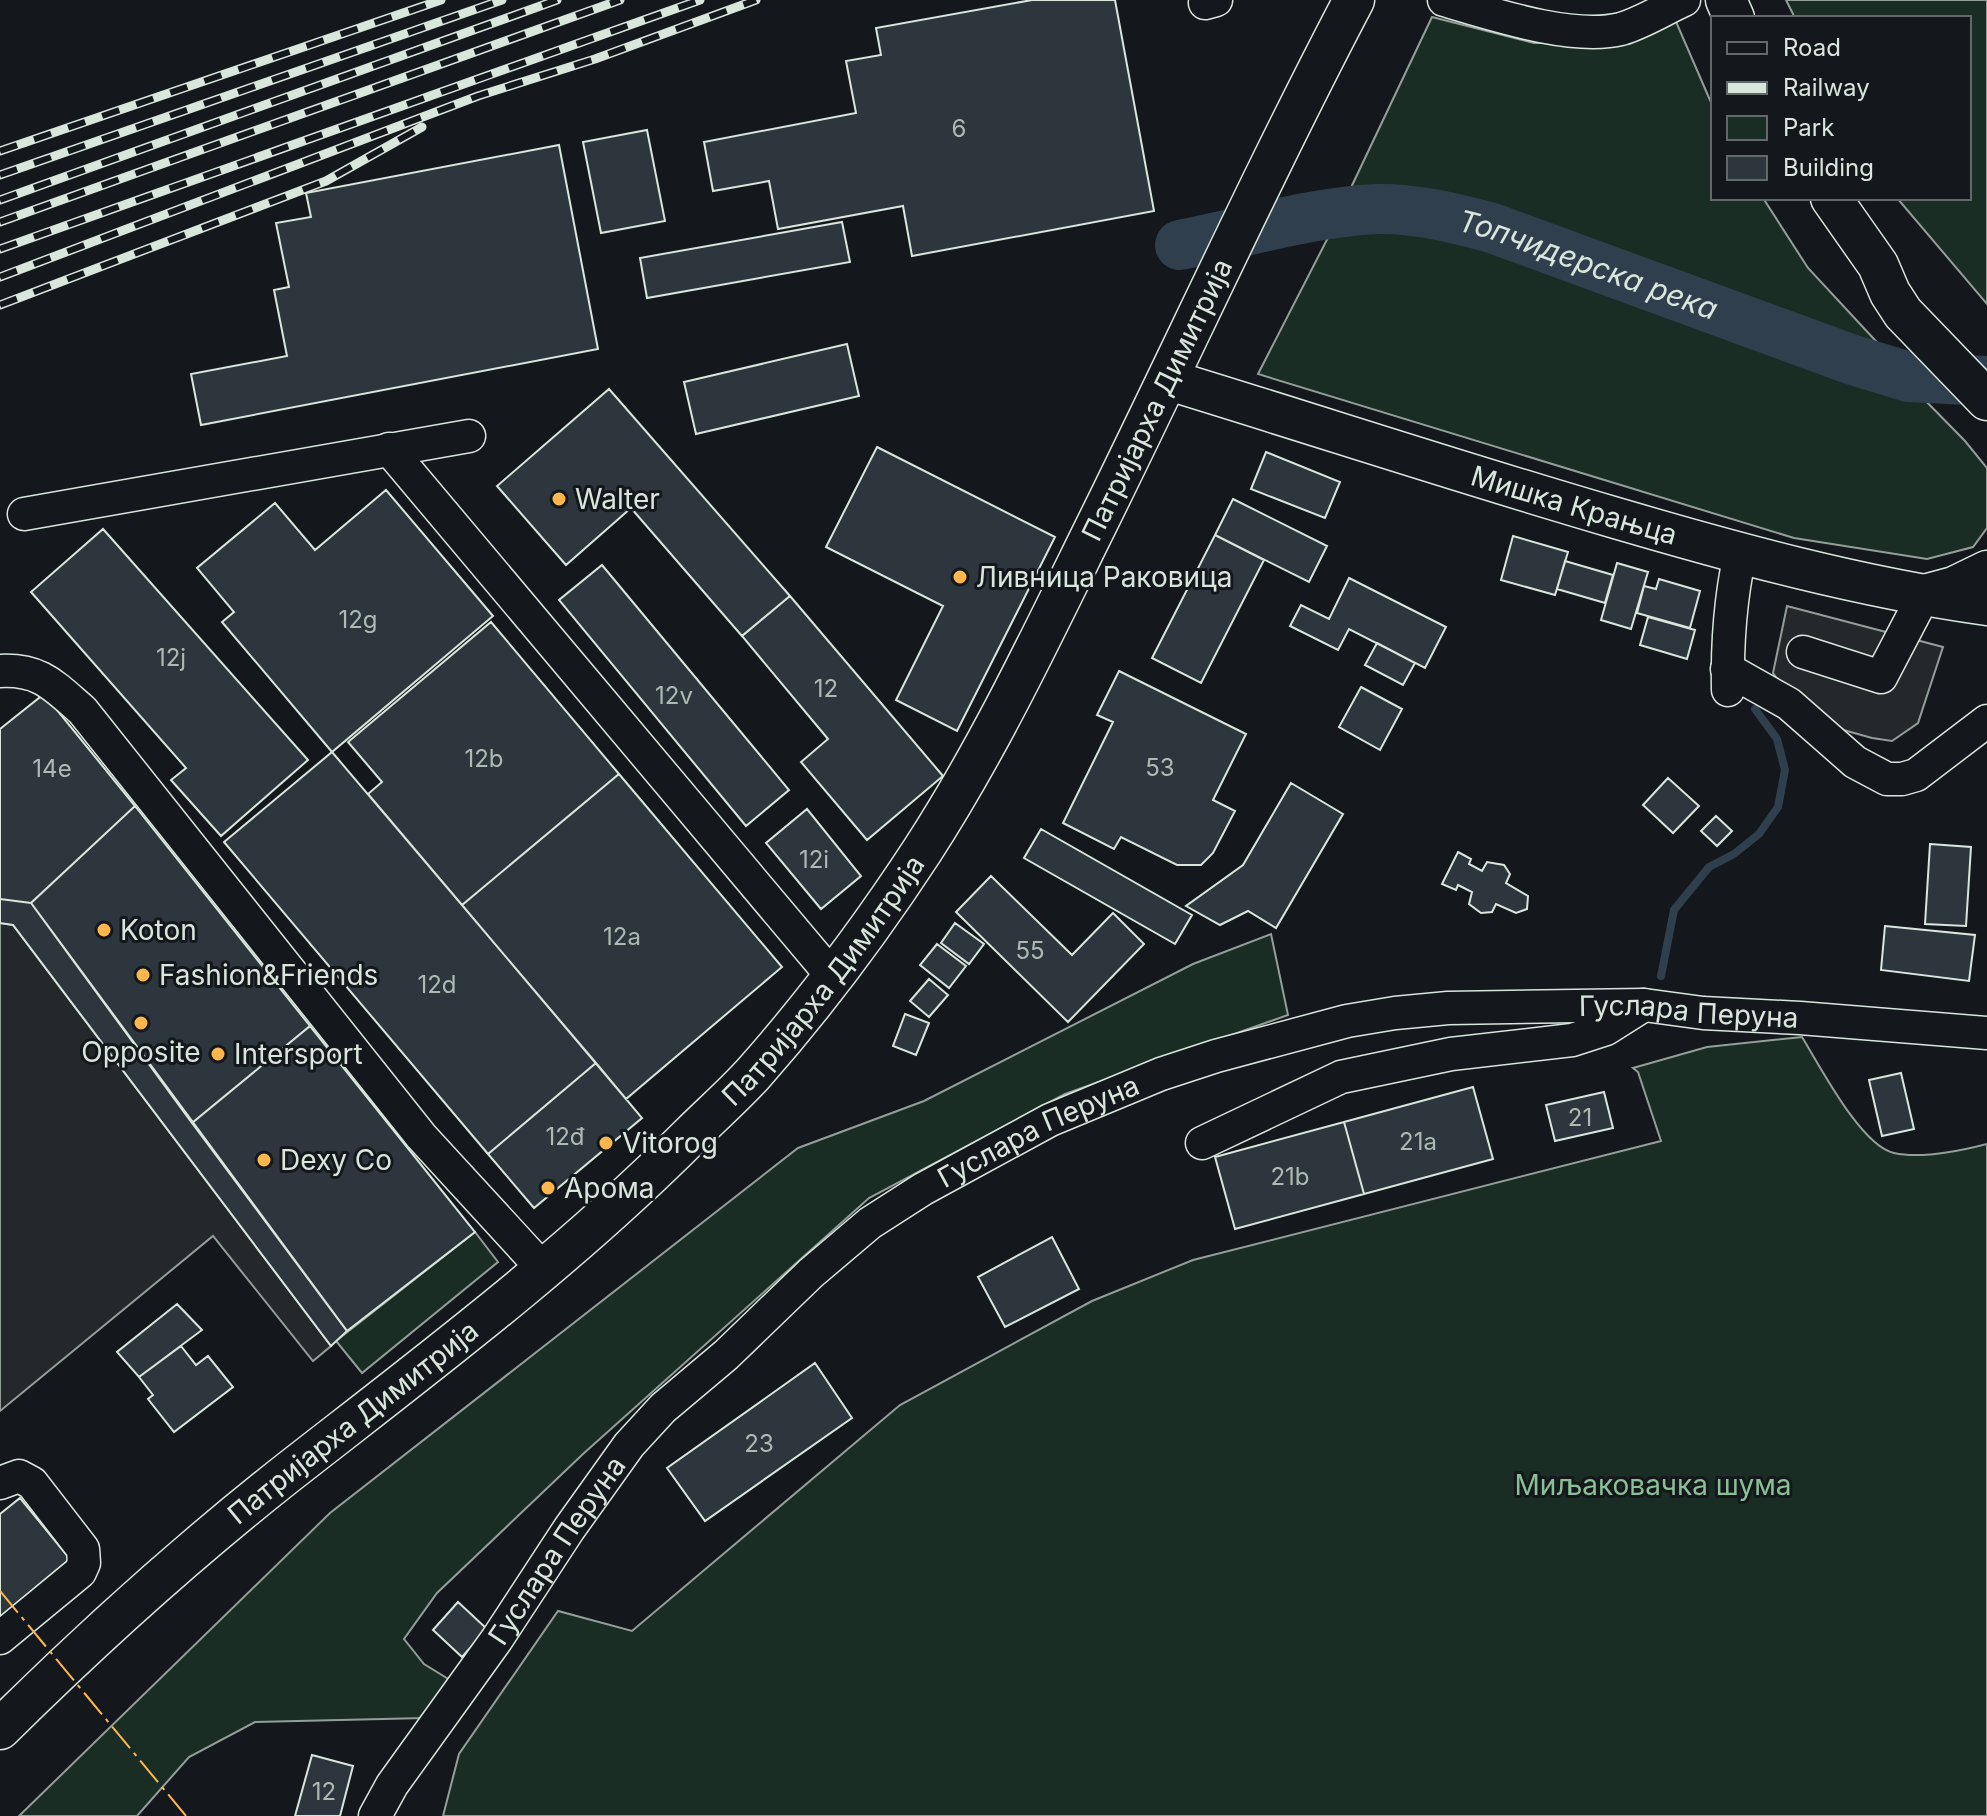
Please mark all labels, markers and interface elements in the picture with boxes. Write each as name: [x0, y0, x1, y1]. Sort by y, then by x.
legend: [1711, 16, 1971, 200]
text: Road: [1783, 33, 1841, 62]
text: Railway: [1783, 73, 1870, 102]
text: Park: [1783, 113, 1834, 142]
house number: 6: [952, 114, 966, 143]
text: Building: [1783, 153, 1874, 182]
water label: Топчидерска река: [1455, 202, 1723, 327]
street label: Патријарха Димитрија: [1074, 253, 1239, 546]
street label: Мишка Крањца: [1467, 458, 1681, 552]
place label: Walter: [575, 482, 660, 516]
marker: Walter: [550, 490, 568, 508]
place label: Ливница Раковица: [976, 560, 1233, 594]
marker: Ливница Раковица: [951, 568, 969, 586]
house number: 12g: [338, 605, 378, 634]
house number: 12j: [156, 643, 186, 672]
house number: 12: [814, 674, 838, 703]
house number: 12v: [655, 681, 693, 710]
house number: 12b: [464, 744, 504, 773]
house number: 53: [1145, 753, 1175, 782]
house number: 14e: [32, 754, 72, 783]
house number: 12i: [799, 845, 829, 874]
street label: Патријарха Димитрија: [715, 849, 932, 1113]
place label: Koton: [120, 913, 197, 947]
marker: Koton: [95, 921, 113, 939]
house number: 12a: [603, 922, 641, 951]
house number: 55: [1015, 936, 1045, 965]
place label: Fashion&Friends: [159, 958, 378, 992]
marker: Fashion&Friends: [134, 966, 152, 984]
house number: 12d: [417, 970, 457, 999]
street label: Гуслара Перуна: [1579, 988, 1799, 1035]
marker: Opposite: [132, 1014, 150, 1032]
place label: Opposite: [81, 1035, 201, 1069]
place label: Intersport: [234, 1037, 363, 1071]
marker: Intersport: [209, 1045, 227, 1063]
street label: Гуслара Перуна: [932, 1068, 1144, 1195]
house number: 21: [1568, 1103, 1592, 1132]
house number: 12đ: [545, 1122, 585, 1151]
place label: Vitorog: [622, 1126, 718, 1160]
house number: 21a: [1399, 1127, 1437, 1156]
marker: Vitorog: [597, 1134, 615, 1152]
place label: Dexy Co: [280, 1143, 392, 1177]
marker: Dexy Co: [255, 1151, 273, 1169]
house number: 21b: [1270, 1162, 1310, 1191]
place label: Арома: [564, 1171, 655, 1205]
marker: Арома: [539, 1179, 557, 1197]
street label: Патријарха Димитрија: [221, 1313, 485, 1531]
house number: 23: [744, 1429, 774, 1458]
street label: Гуслара Перуна: [481, 1450, 633, 1651]
park label: Миљаковачка шума: [1515, 1468, 1791, 1502]
house number: 12: [312, 1777, 336, 1806]

